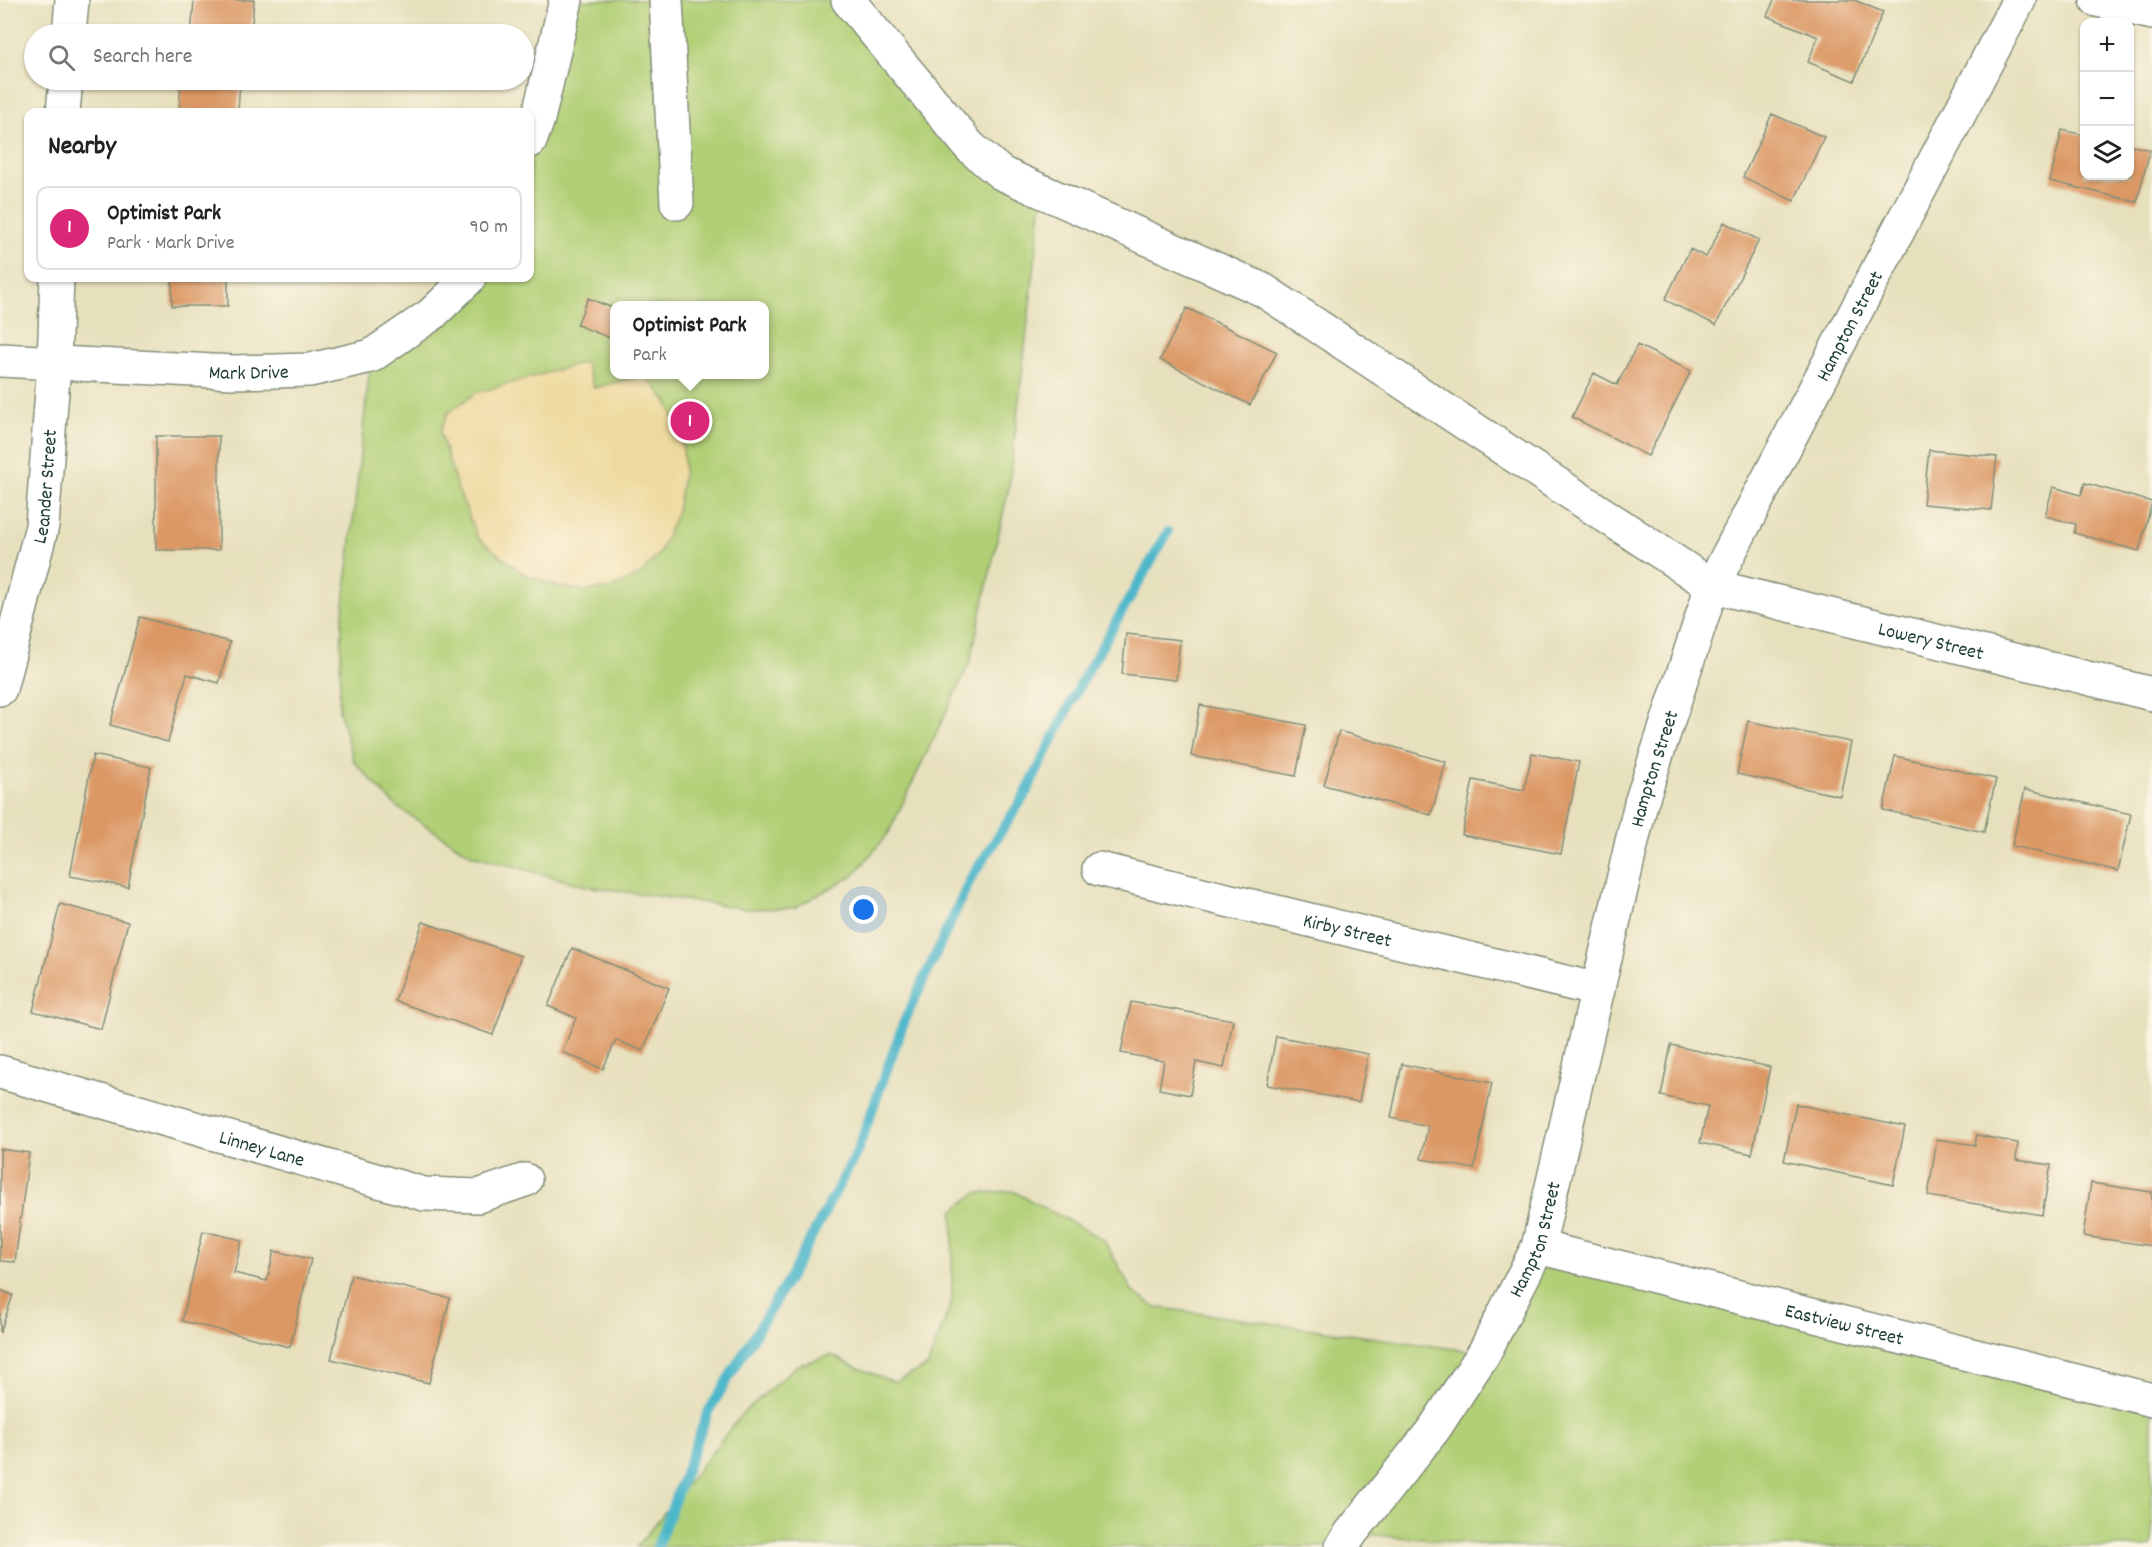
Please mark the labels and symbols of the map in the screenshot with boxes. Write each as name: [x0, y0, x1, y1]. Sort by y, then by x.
street label: Hampton Street: [1811, 266, 1892, 387]
street label: Mark Drive: [208, 360, 289, 389]
pin: 1: [670, 398, 710, 444]
street label: Leander Street: [27, 429, 66, 547]
street label: Lowery Street: [1875, 616, 1986, 669]
street label: Hampton Street: [1625, 707, 1687, 830]
your location: [849, 895, 878, 924]
street label: Kirby Street: [1300, 908, 1394, 956]
street label: Linney Lane: [216, 1125, 308, 1176]
street label: Hampton Street: [1504, 1179, 1570, 1303]
street label: Eastview Street: [1782, 1298, 1906, 1355]

